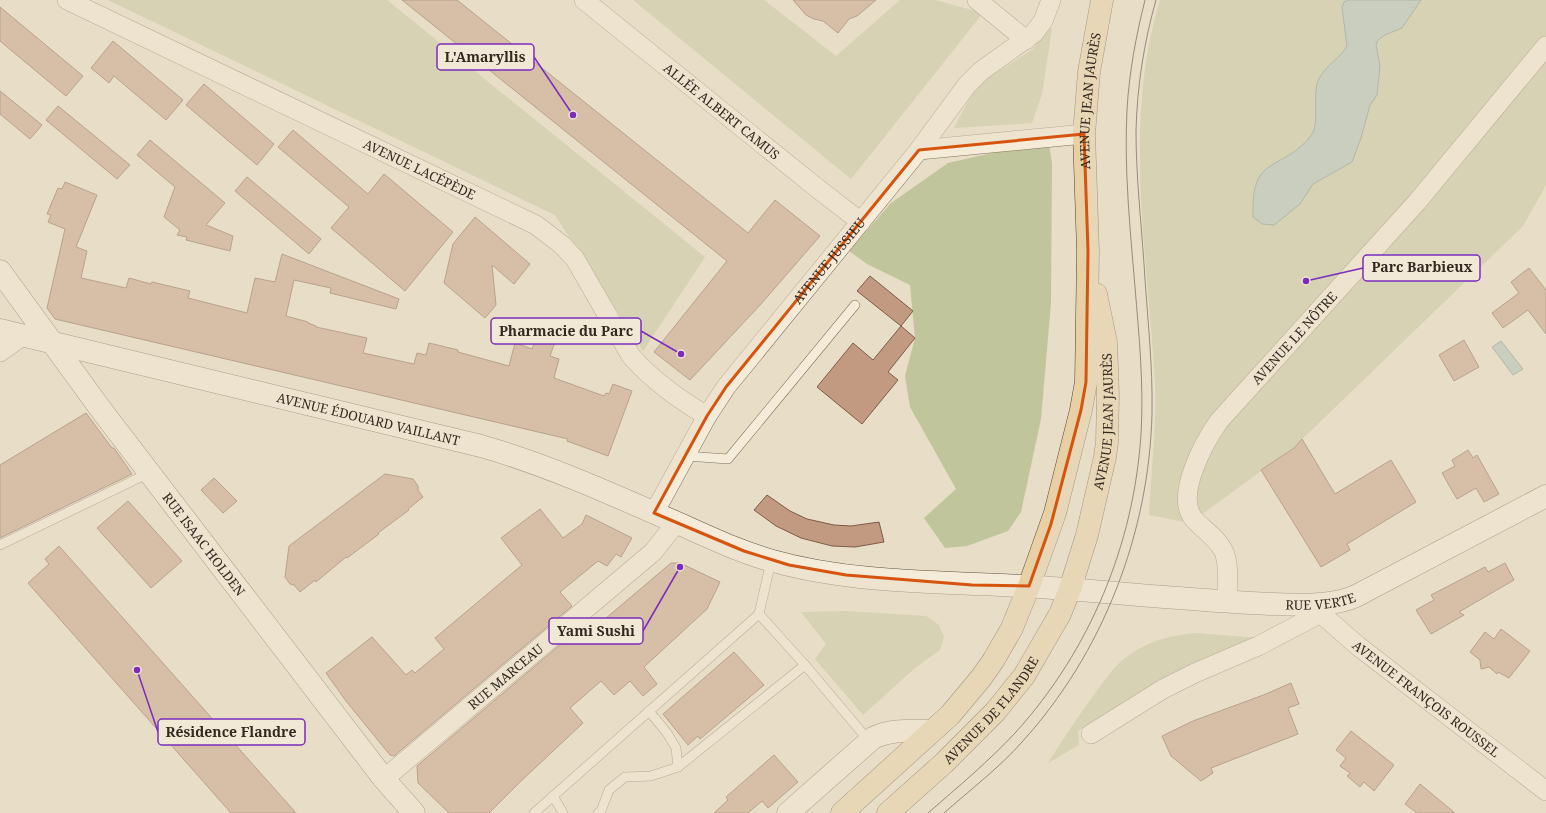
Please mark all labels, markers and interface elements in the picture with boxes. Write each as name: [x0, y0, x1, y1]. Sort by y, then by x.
street label: AVENUE JEAN JAURÈS: [1075, 31, 1105, 170]
callout: L'Amaryllis: [437, 44, 534, 70]
text: L'Amaryllis: [445, 47, 526, 66]
street label: ALLÉE ALBERT CAMUS: [660, 59, 784, 163]
street label: AVENUE LACÉPÈDE: [360, 135, 479, 204]
street label: AVENUE JUSSIEU: [788, 213, 870, 308]
callout: Parc Barbieux: [1363, 255, 1480, 281]
text: Parc Barbieux: [1371, 257, 1473, 276]
street label: AVENUE LE NÔTRE: [1247, 288, 1341, 388]
callout: Pharmacie du Parc: [491, 318, 641, 344]
text: Pharmacie du Parc: [499, 321, 633, 340]
street label: AVENUE JEAN JAURÈS: [1089, 353, 1117, 492]
street label: AVENUE ÉDOUARD VAILLANT: [275, 388, 462, 450]
street label: RUE ISAAC HOLDEN: [159, 489, 250, 600]
street label: RUE VERTE: [1285, 588, 1358, 614]
callout: Yami Sushi: [549, 618, 643, 644]
text: Yami Sushi: [557, 621, 635, 640]
street label: AVENUE FRANÇOIS ROUSSEL: [1349, 636, 1504, 761]
street label: RUE MARCEAU: [464, 639, 547, 713]
street label: AVENUE DE FLANDRE: [939, 653, 1043, 768]
callout: Résidence Flandre: [158, 719, 305, 745]
text: Résidence Flandre: [166, 722, 296, 741]

